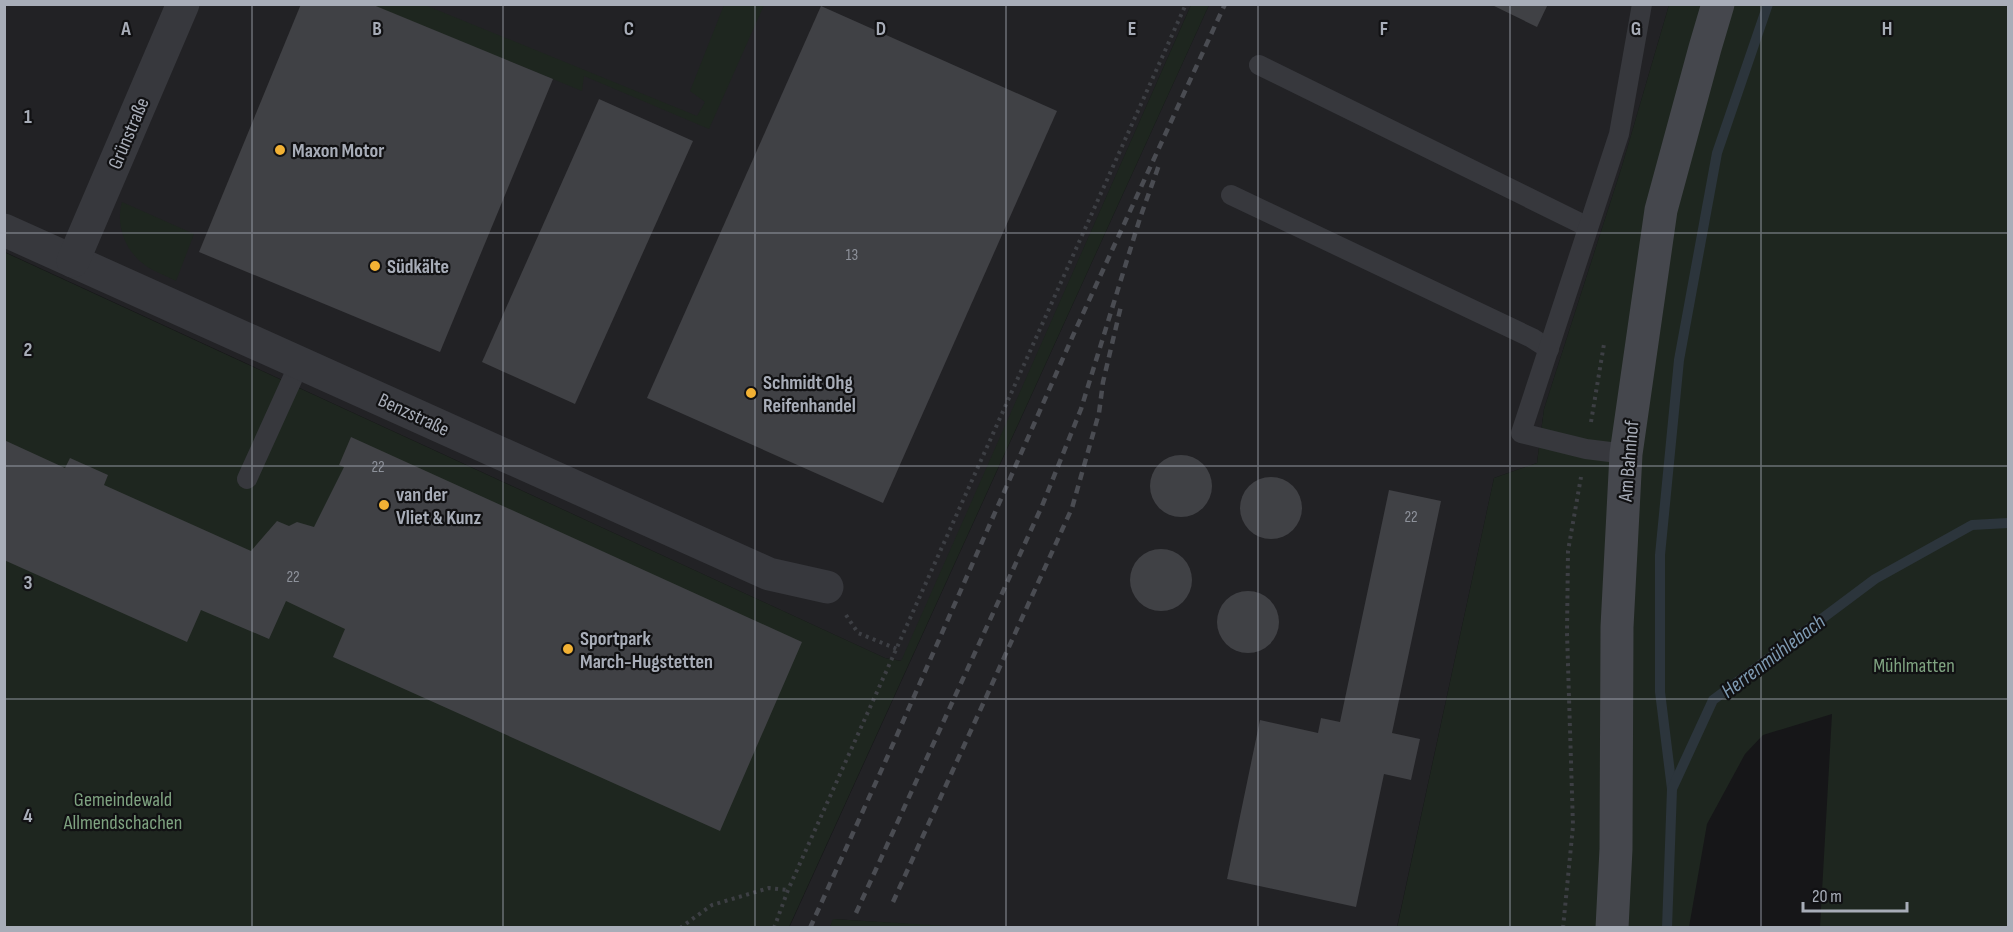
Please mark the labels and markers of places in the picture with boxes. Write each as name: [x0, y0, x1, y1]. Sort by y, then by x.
place label: Maxon Motor: [292, 139, 384, 163]
marker: Maxon Motor: [273, 143, 287, 157]
place label: Südkälte: [387, 255, 449, 279]
marker: Südkälte: [368, 259, 382, 273]
place label: Schmidt Ohg Reifenhandel: [763, 371, 856, 418]
marker: Schmidt Ohg Reifenhandel: [744, 386, 758, 400]
place label: van der Vliet & Kunz: [396, 483, 481, 530]
marker: van der Vliet & Kunz: [377, 498, 391, 512]
place label: Sportpark March-Hugstetten: [580, 627, 713, 674]
marker: Sportpark March-Hugstetten: [561, 642, 575, 656]

